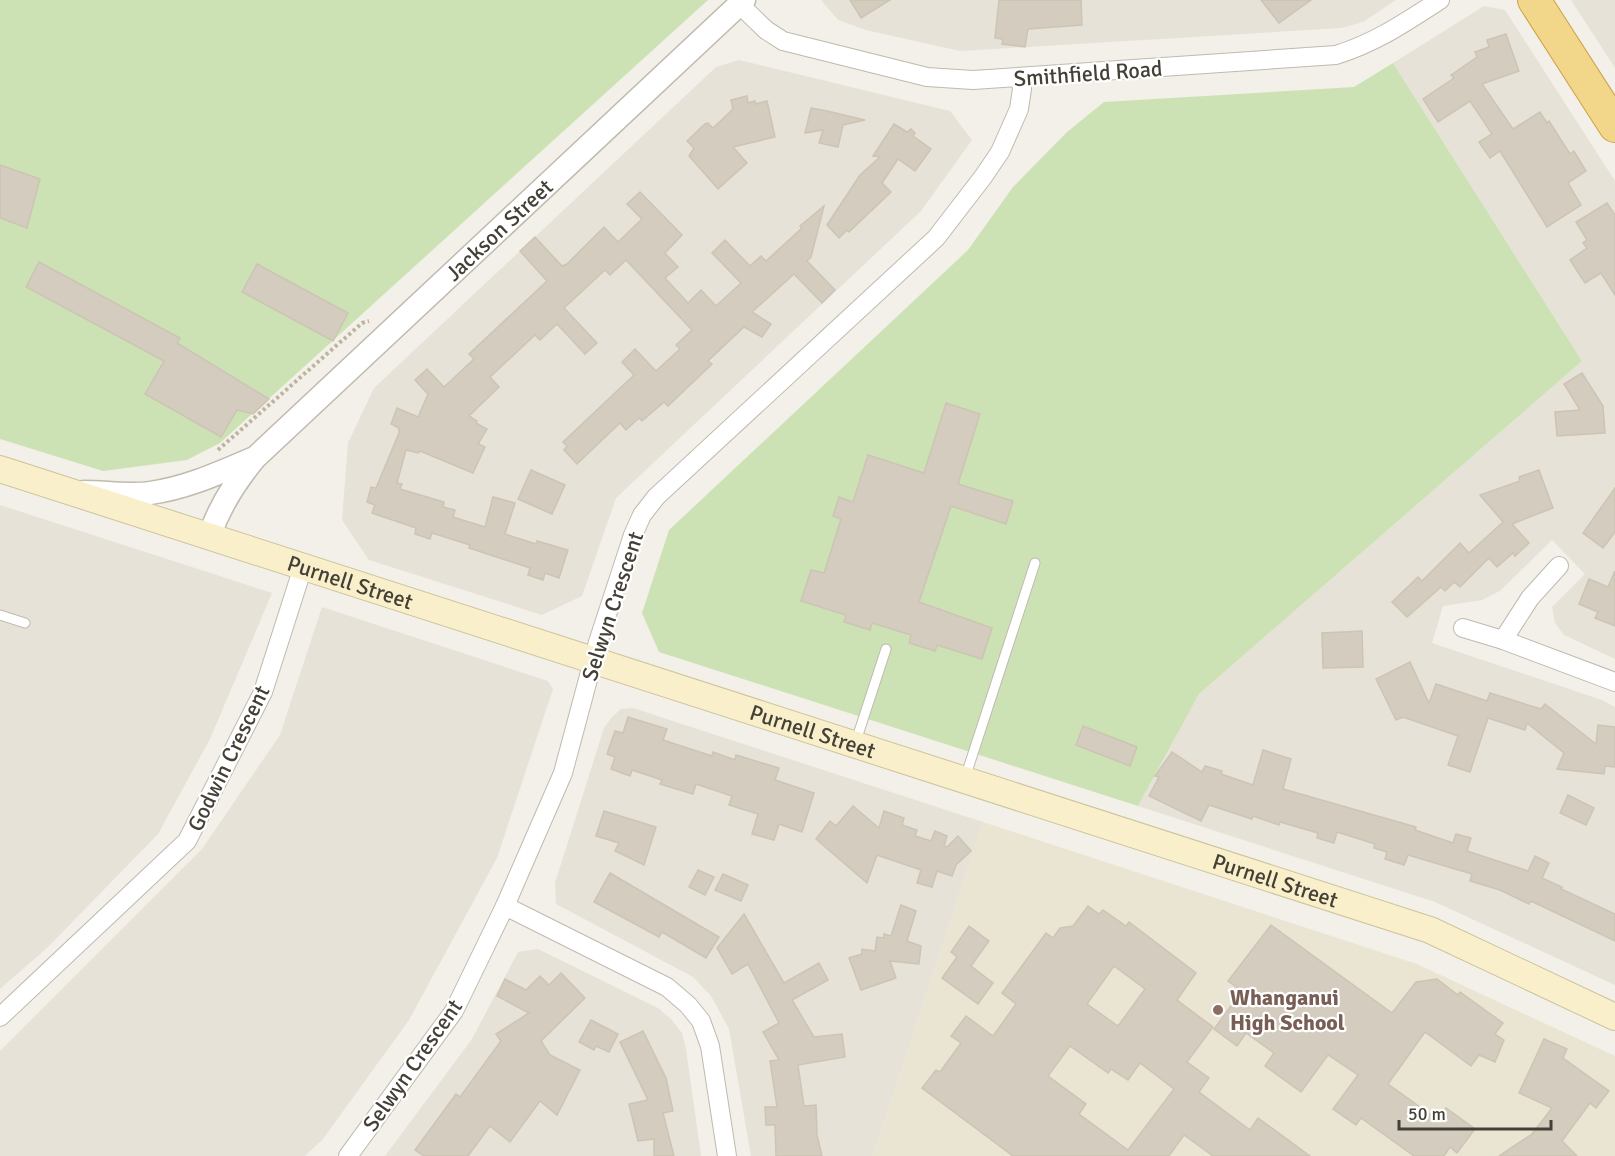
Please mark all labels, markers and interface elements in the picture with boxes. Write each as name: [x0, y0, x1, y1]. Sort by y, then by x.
street label: Smithfield Road: [1013, 55, 1163, 92]
street label: Jackson Street: [440, 173, 559, 287]
street label: Selwyn Crescent: [576, 528, 649, 684]
street label: Purnell Street: [284, 550, 417, 615]
street label: Godwin Crescent: [182, 681, 276, 836]
street label: Purnell Street: [747, 699, 879, 764]
street label: Purnell Street: [1209, 848, 1342, 914]
place label: Whanganui High School: [1230, 984, 1345, 1036]
street label: Selwyn Crescent: [357, 994, 468, 1137]
marker: Whanganui High School: [1211, 1003, 1225, 1017]
scale bar: [1399, 1093, 1550, 1131]
text: 50 m: [1408, 1103, 1446, 1125]

